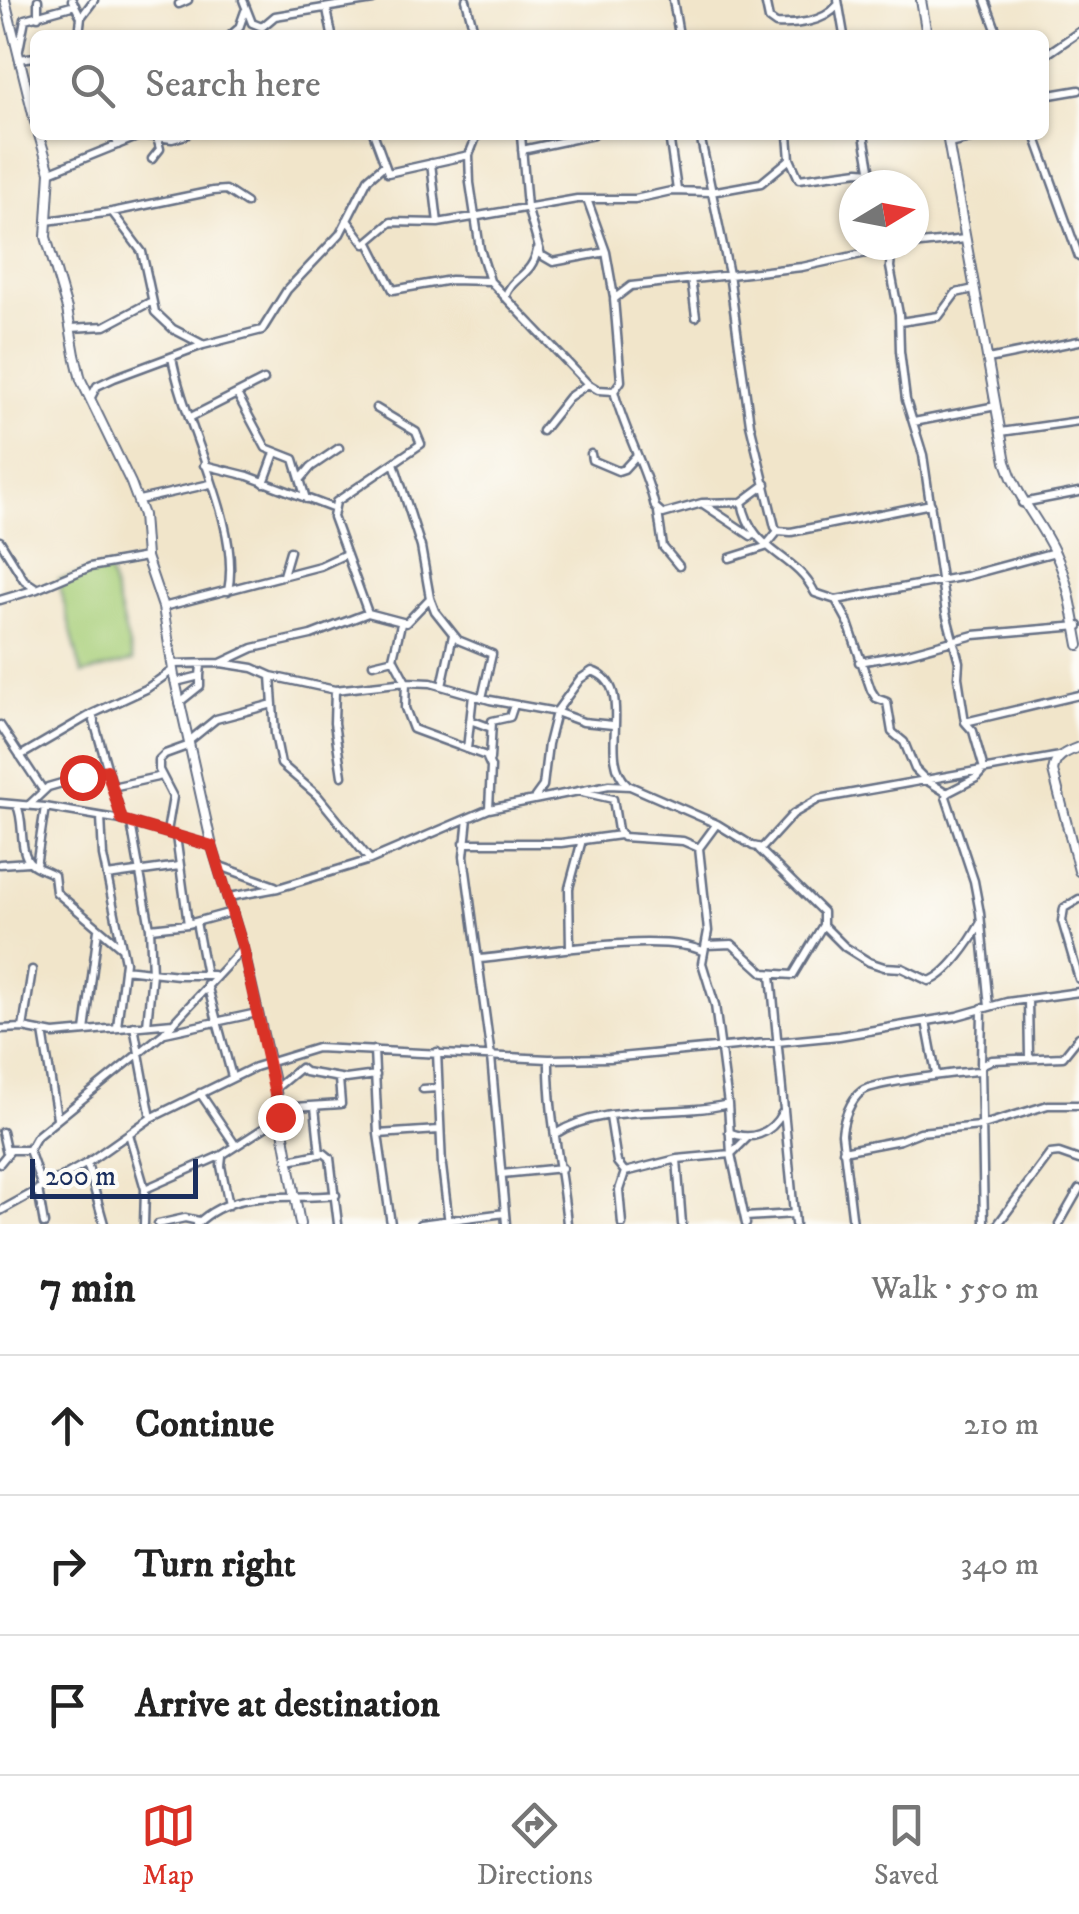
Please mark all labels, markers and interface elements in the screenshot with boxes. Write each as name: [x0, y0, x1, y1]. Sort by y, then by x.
search box: [30, 30, 1049, 140]
icon: search: [65, 58, 120, 113]
text: Search here: [145, 61, 321, 109]
north arrow: [839, 170, 929, 260]
route start: [60, 755, 106, 801]
route end: [258, 1095, 304, 1141]
scale bar: [30, 1154, 198, 1198]
text: 200 m: [45, 1159, 116, 1194]
text: 7 min: [40, 1263, 135, 1315]
text: Walk · 550 m: [871, 1269, 1039, 1309]
icon: ahead: [40, 1398, 95, 1453]
text: Continue: [135, 1401, 274, 1449]
text: 210 m: [964, 1405, 1039, 1445]
icon: right: [40, 1538, 95, 1593]
text: Turn right: [135, 1541, 296, 1589]
text: 340 m: [961, 1545, 1039, 1585]
icon: arrive: [40, 1678, 95, 1733]
text: Arrive at destination: [135, 1681, 440, 1729]
tab: Map: [141, 1798, 196, 1893]
tab: Directions: [477, 1798, 593, 1893]
tab: Saved: [874, 1798, 938, 1893]

